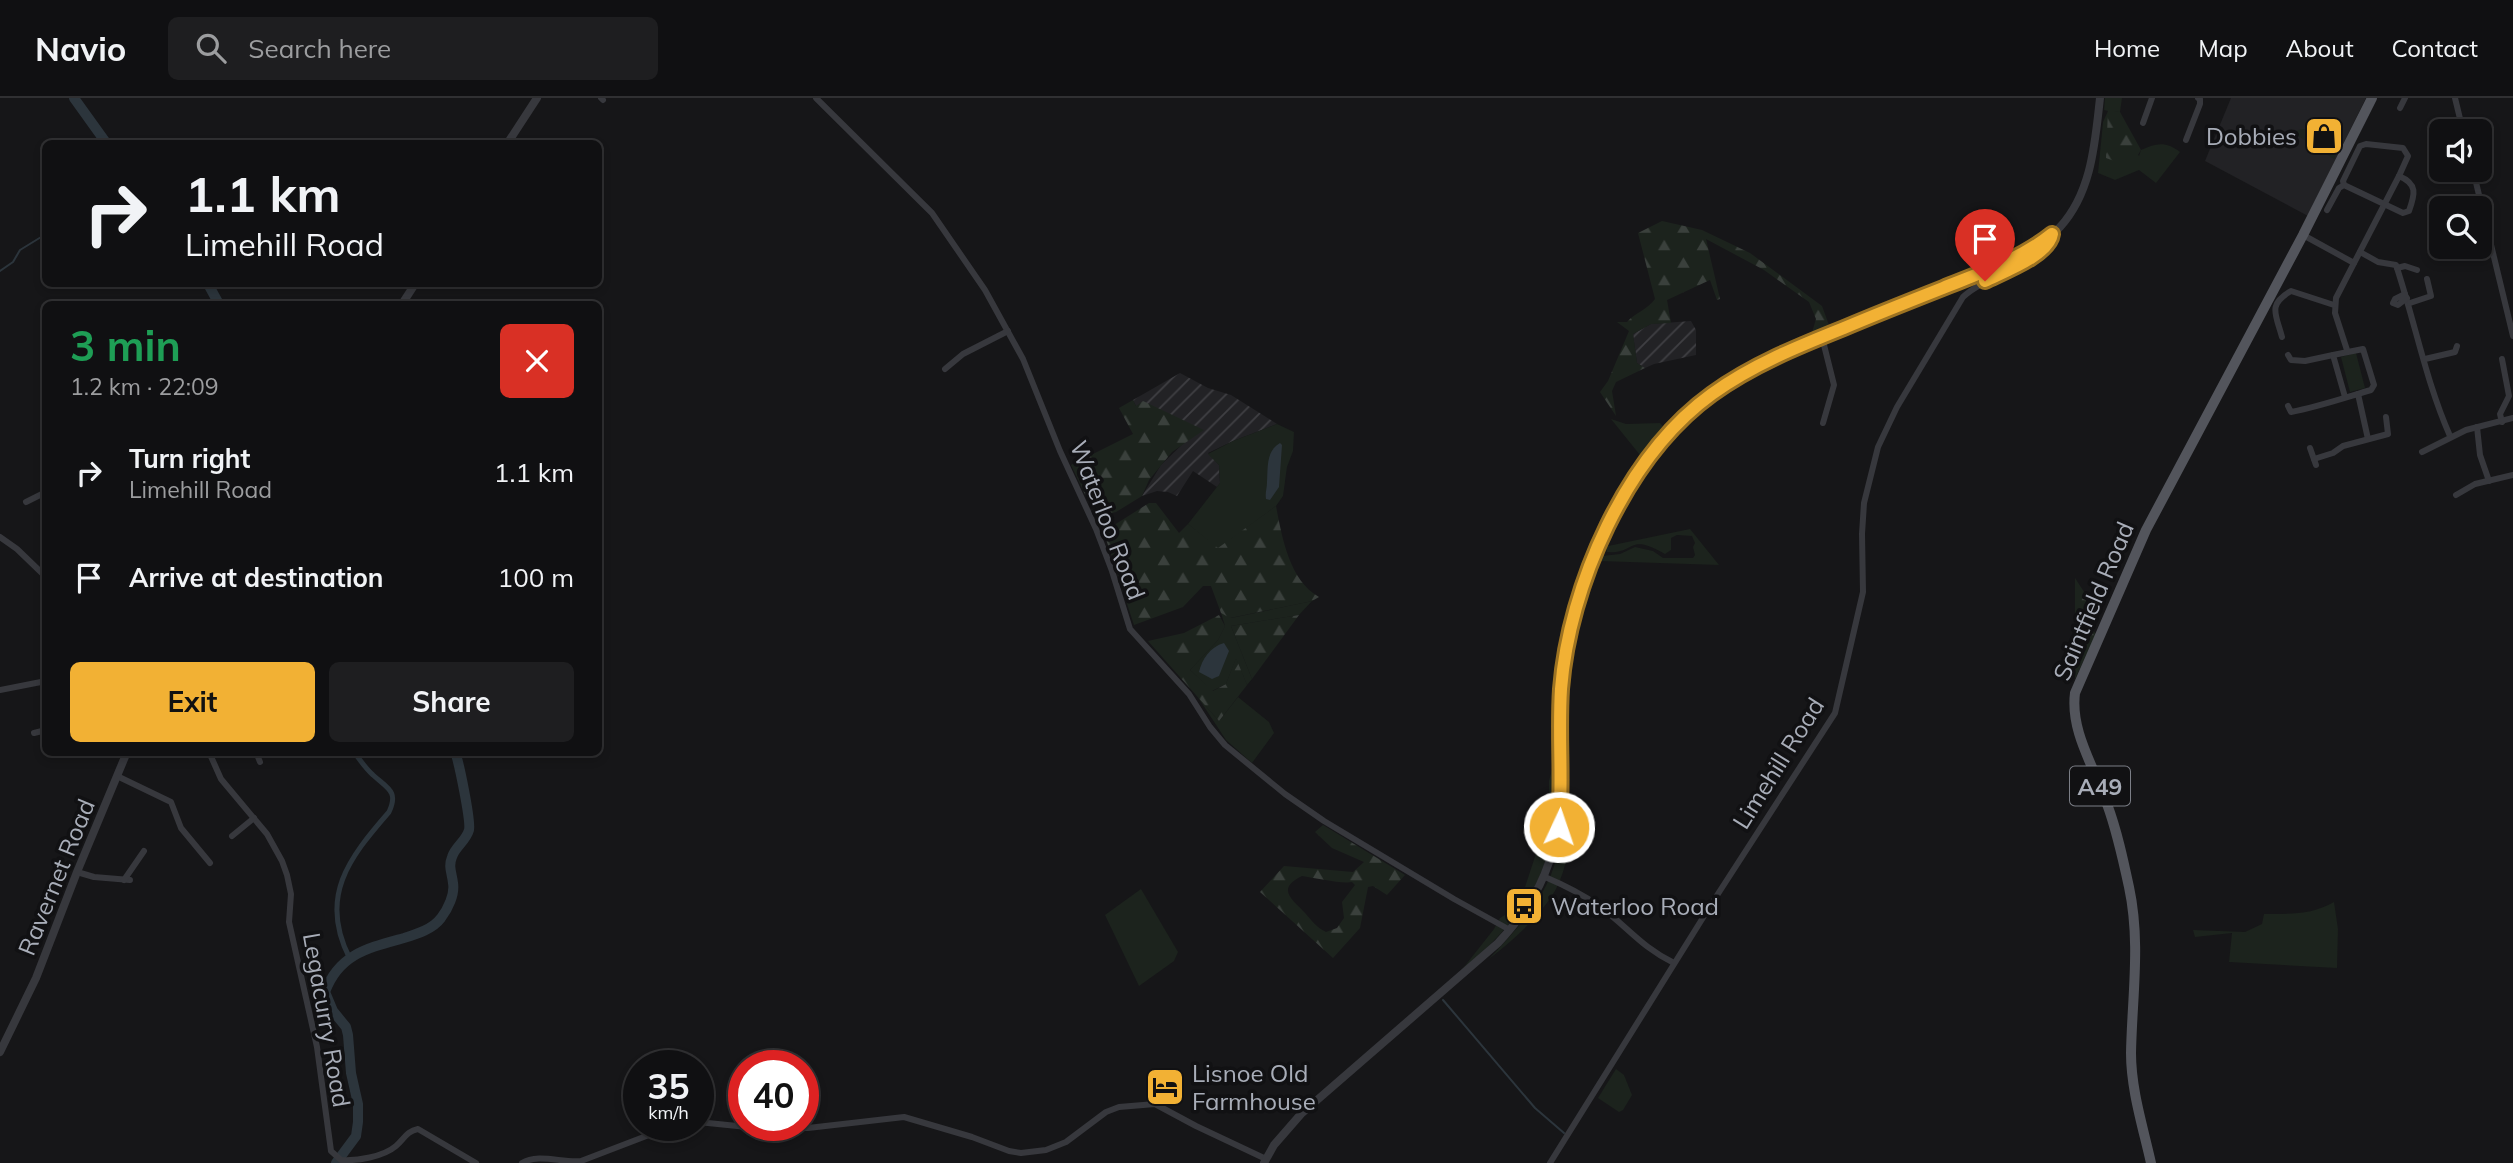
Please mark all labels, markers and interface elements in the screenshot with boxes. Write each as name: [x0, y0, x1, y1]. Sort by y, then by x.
search box: [168, 17, 658, 80]
text: Navio: [35, 28, 126, 69]
icon: search: [192, 29, 230, 67]
text: Search here: [248, 32, 391, 65]
text: Home: [2094, 33, 2160, 63]
text: Map: [2198, 33, 2248, 63]
text: About: [2286, 33, 2354, 63]
text: Contact: [2392, 33, 2478, 63]
shop icon: Dobbies: [2303, 115, 2345, 157]
map controls: [2429, 119, 2492, 259]
button: sound: [2429, 119, 2492, 182]
place label: Dobbies: [2206, 121, 2297, 151]
text: 1.1 km: [185, 163, 340, 224]
icon: right: [70, 168, 161, 259]
button: search: [2429, 196, 2492, 259]
pin: [1955, 209, 2015, 281]
icon: arrive: [1966, 220, 2004, 258]
text: Limehill Road: [185, 224, 384, 264]
text: 3 min: [70, 319, 181, 372]
button: close: [500, 324, 574, 398]
text: 1.2 km · 22:09: [70, 372, 219, 401]
street label: Waterloo Road: [1064, 436, 1152, 604]
text: Turn right: [129, 442, 250, 475]
icon: right: [70, 454, 108, 492]
text: 1.1 km: [494, 456, 574, 489]
text: Limehill Road: [129, 475, 272, 504]
street label: Saintfield Road: [2046, 517, 2140, 685]
icon: arrive: [70, 559, 108, 597]
text: Arrive at destination: [129, 561, 384, 594]
text: 100 m: [498, 561, 574, 594]
button: Exit: [70, 662, 315, 742]
button: Share: [329, 662, 574, 742]
street label: Limehill Road: [1726, 692, 1830, 834]
road number: A49: [2070, 766, 2130, 806]
position arrow: [1522, 790, 1596, 864]
street label: Ravernet Road: [11, 795, 101, 959]
bus stop icon: Waterloo Road: [1503, 885, 1545, 927]
place label: Waterloo Road: [1551, 891, 1719, 921]
street label: Legacurry Road: [297, 930, 357, 1110]
speed limit sign: 40: [728, 1050, 819, 1141]
place label: Lisnoe Old Farmhouse: [1192, 1058, 1316, 1116]
text: 35: [647, 1064, 690, 1108]
hotel icon: Lisnoe Old Farmhouse: [1144, 1066, 1186, 1108]
text: km/h: [648, 1101, 689, 1124]

